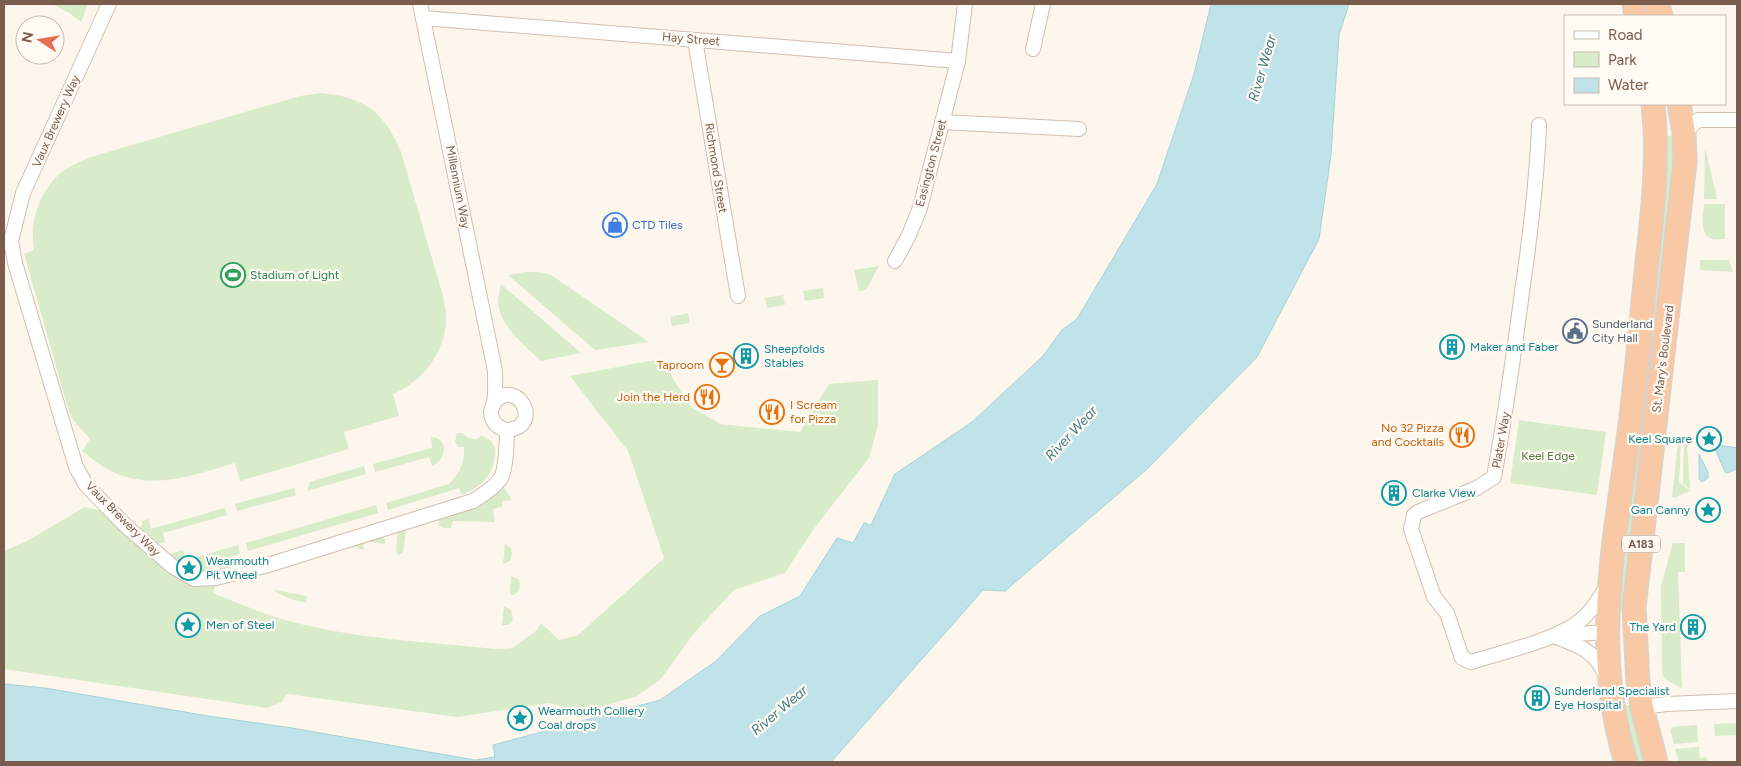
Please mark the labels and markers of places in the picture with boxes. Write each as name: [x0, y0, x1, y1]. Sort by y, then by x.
shop icon: CTD Tiles: [602, 212, 628, 238]
place label: CTD Tiles: [632, 218, 683, 232]
sports icon: Stadium of Light: [220, 262, 246, 288]
place label: Stadium of Light: [250, 268, 340, 282]
place label: Sunderland City Hall: [1592, 317, 1653, 345]
public building icon: Sunderland City Hall: [1562, 318, 1588, 344]
building icon: Maker and Faber: [1439, 334, 1465, 360]
place label: Maker and Faber: [1470, 340, 1559, 354]
place label: Sheepfolds Stables: [764, 342, 825, 370]
building icon: Sheepfolds Stables: [733, 343, 759, 369]
bar icon: Taproom: [709, 352, 735, 378]
place label: Taproom: [657, 358, 704, 372]
restaurant icon: Join the Herd: [694, 384, 720, 410]
place label: Join the Herd: [617, 390, 690, 404]
place label: I Scream for Pizza: [790, 398, 837, 426]
restaurant icon: I Scream for Pizza: [759, 399, 785, 425]
place label: No 32 Pizza and Cocktails: [1372, 421, 1444, 449]
restaurant icon: No 32 Pizza and Cocktails: [1449, 422, 1475, 448]
place icon: Keel Square: [1696, 426, 1722, 452]
place label: Keel Square: [1628, 432, 1692, 446]
building icon: Clarke View: [1381, 480, 1407, 506]
place label: Clarke View: [1412, 486, 1476, 500]
place icon: Gan Canny: [1695, 497, 1721, 523]
place label: Gan Canny: [1631, 503, 1691, 517]
place label: Wearmouth Pit Wheel: [206, 554, 269, 582]
place icon: Wearmouth Pit Wheel: [176, 555, 202, 581]
place icon: Men of Steel: [175, 612, 201, 638]
building icon: The Yard: [1680, 614, 1706, 640]
place label: Men of Steel: [206, 618, 274, 632]
place label: The Yard: [1629, 620, 1676, 634]
place label: Sunderland Specialist Eye Hospital: [1554, 684, 1670, 712]
building icon: Sunderland Specialist Eye Hospital: [1524, 685, 1550, 711]
place label: Wearmouth Colliery Coal drops: [538, 704, 645, 732]
place icon: Wearmouth Colliery Coal drops: [507, 705, 533, 731]

